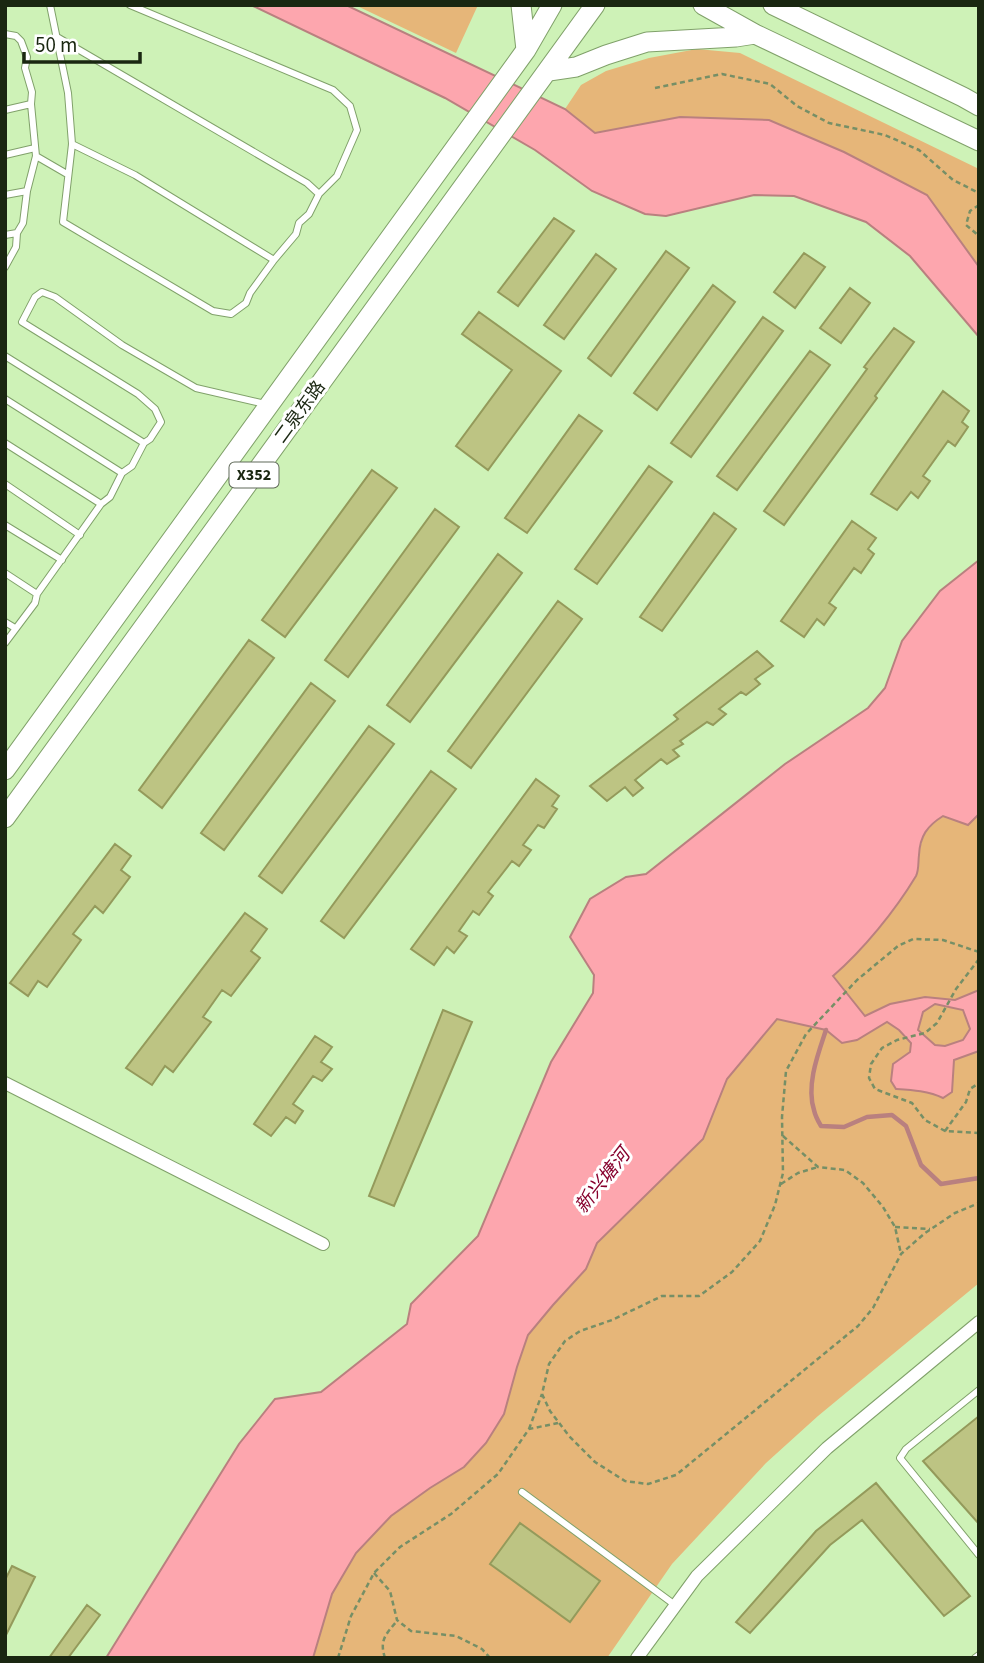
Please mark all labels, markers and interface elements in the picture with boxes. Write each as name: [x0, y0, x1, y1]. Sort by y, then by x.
scale bar: [24, 21, 140, 65]
text: 50 m: [35, 30, 77, 60]
street label: 二泉东路: [269, 376, 331, 448]
road number: X352: [230, 462, 278, 488]
water label: 新兴塘河: [569, 1140, 639, 1219]

